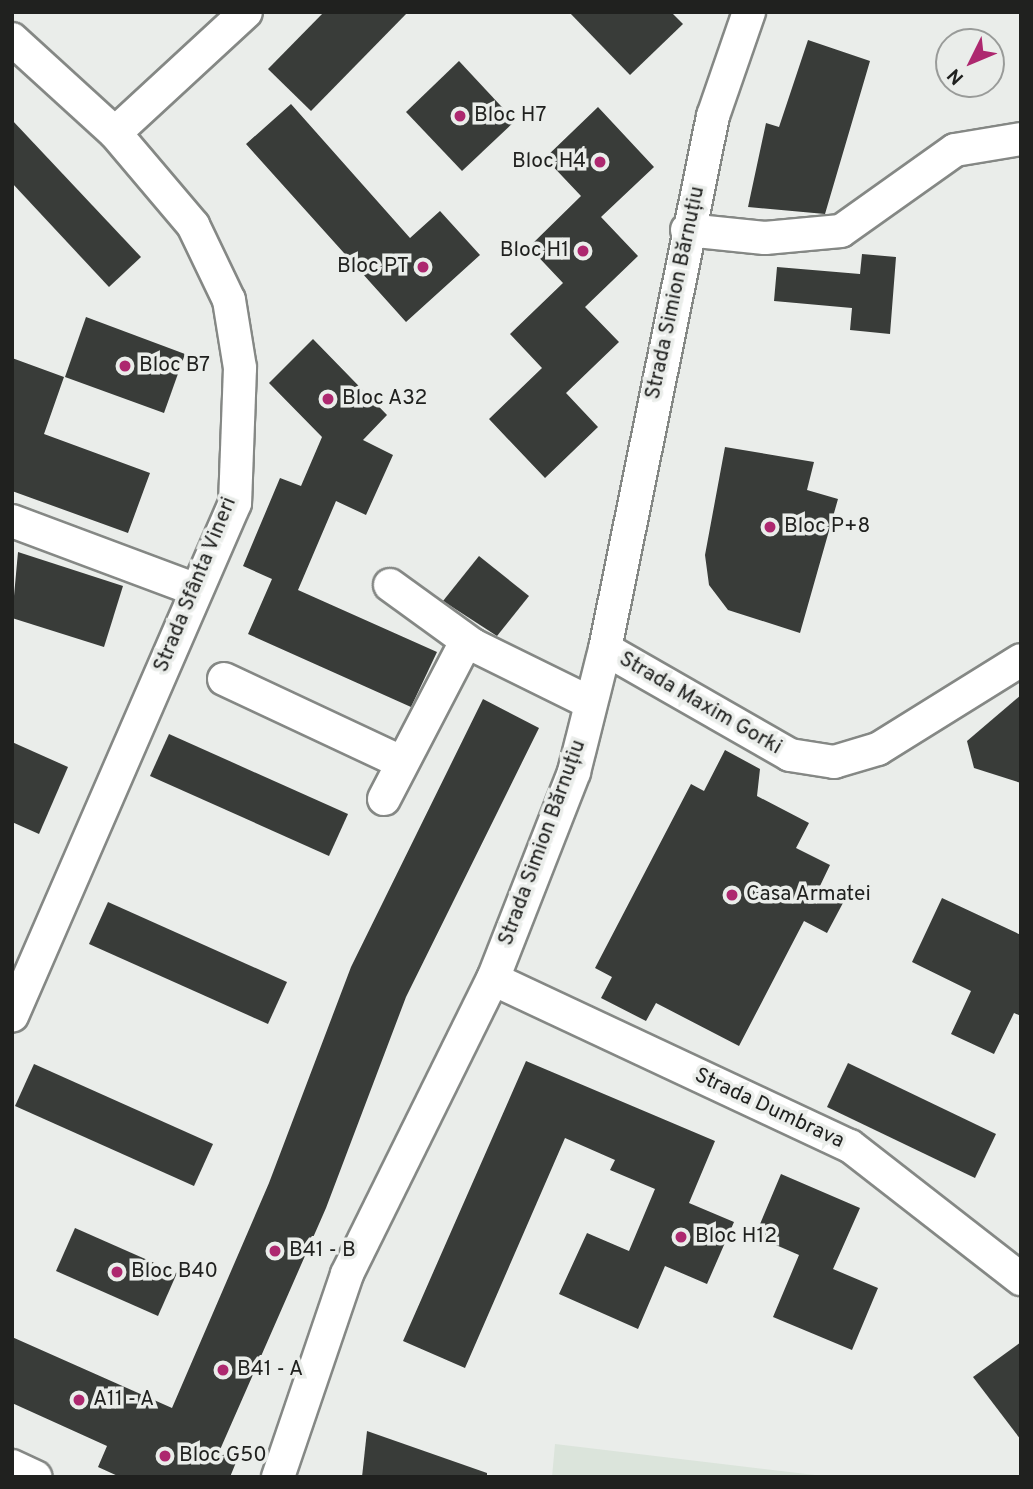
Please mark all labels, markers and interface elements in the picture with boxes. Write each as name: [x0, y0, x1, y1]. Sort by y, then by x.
north arrow: [935, 28, 1005, 98]
text: N: [943, 63, 970, 89]
place label: Bloc H7: [474, 103, 546, 129]
marker: Bloc H7: [452, 108, 468, 124]
place label: Bloc H4: [512, 149, 586, 175]
marker: Bloc H4: [592, 154, 608, 170]
street label: Strada Simion Bărnuțiu: [641, 184, 711, 402]
place label: Bloc H1: [500, 238, 569, 264]
marker: Bloc H1: [575, 243, 591, 259]
place label: Bloc PT: [337, 254, 409, 280]
marker: Bloc PT: [415, 259, 431, 275]
place label: Bloc B7: [139, 353, 210, 379]
marker: Bloc B7: [117, 358, 133, 374]
place label: Bloc A32: [342, 386, 428, 412]
marker: Bloc A32: [320, 391, 336, 407]
street label: Strada Sfânta Vineri: [149, 493, 243, 677]
place label: Bloc P+8: [784, 514, 870, 540]
marker: Bloc P+8: [762, 519, 778, 535]
street label: Strada Maxim Gorki: [614, 647, 786, 761]
street label: Strada Simion Bărnuțiu: [494, 737, 592, 949]
place label: Casa Armatei: [746, 882, 872, 908]
marker: Casa Armatei: [724, 887, 740, 903]
street label: Strada Dumbrava: [690, 1063, 848, 1155]
place label: Bloc H12: [695, 1224, 777, 1250]
marker: Bloc H12: [673, 1229, 689, 1245]
place label: B41 - B: [289, 1238, 356, 1264]
marker: B41 - B: [267, 1243, 283, 1259]
place label: Bloc B40: [131, 1259, 218, 1285]
marker: Bloc B40: [109, 1264, 125, 1280]
place label: B41 - A: [237, 1357, 304, 1383]
marker: B41 - A: [215, 1362, 231, 1378]
place label: A11 - A: [93, 1387, 155, 1413]
marker: A11 - A: [71, 1392, 87, 1408]
place label: Bloc G50: [179, 1443, 267, 1469]
marker: Bloc G50: [157, 1448, 173, 1464]

